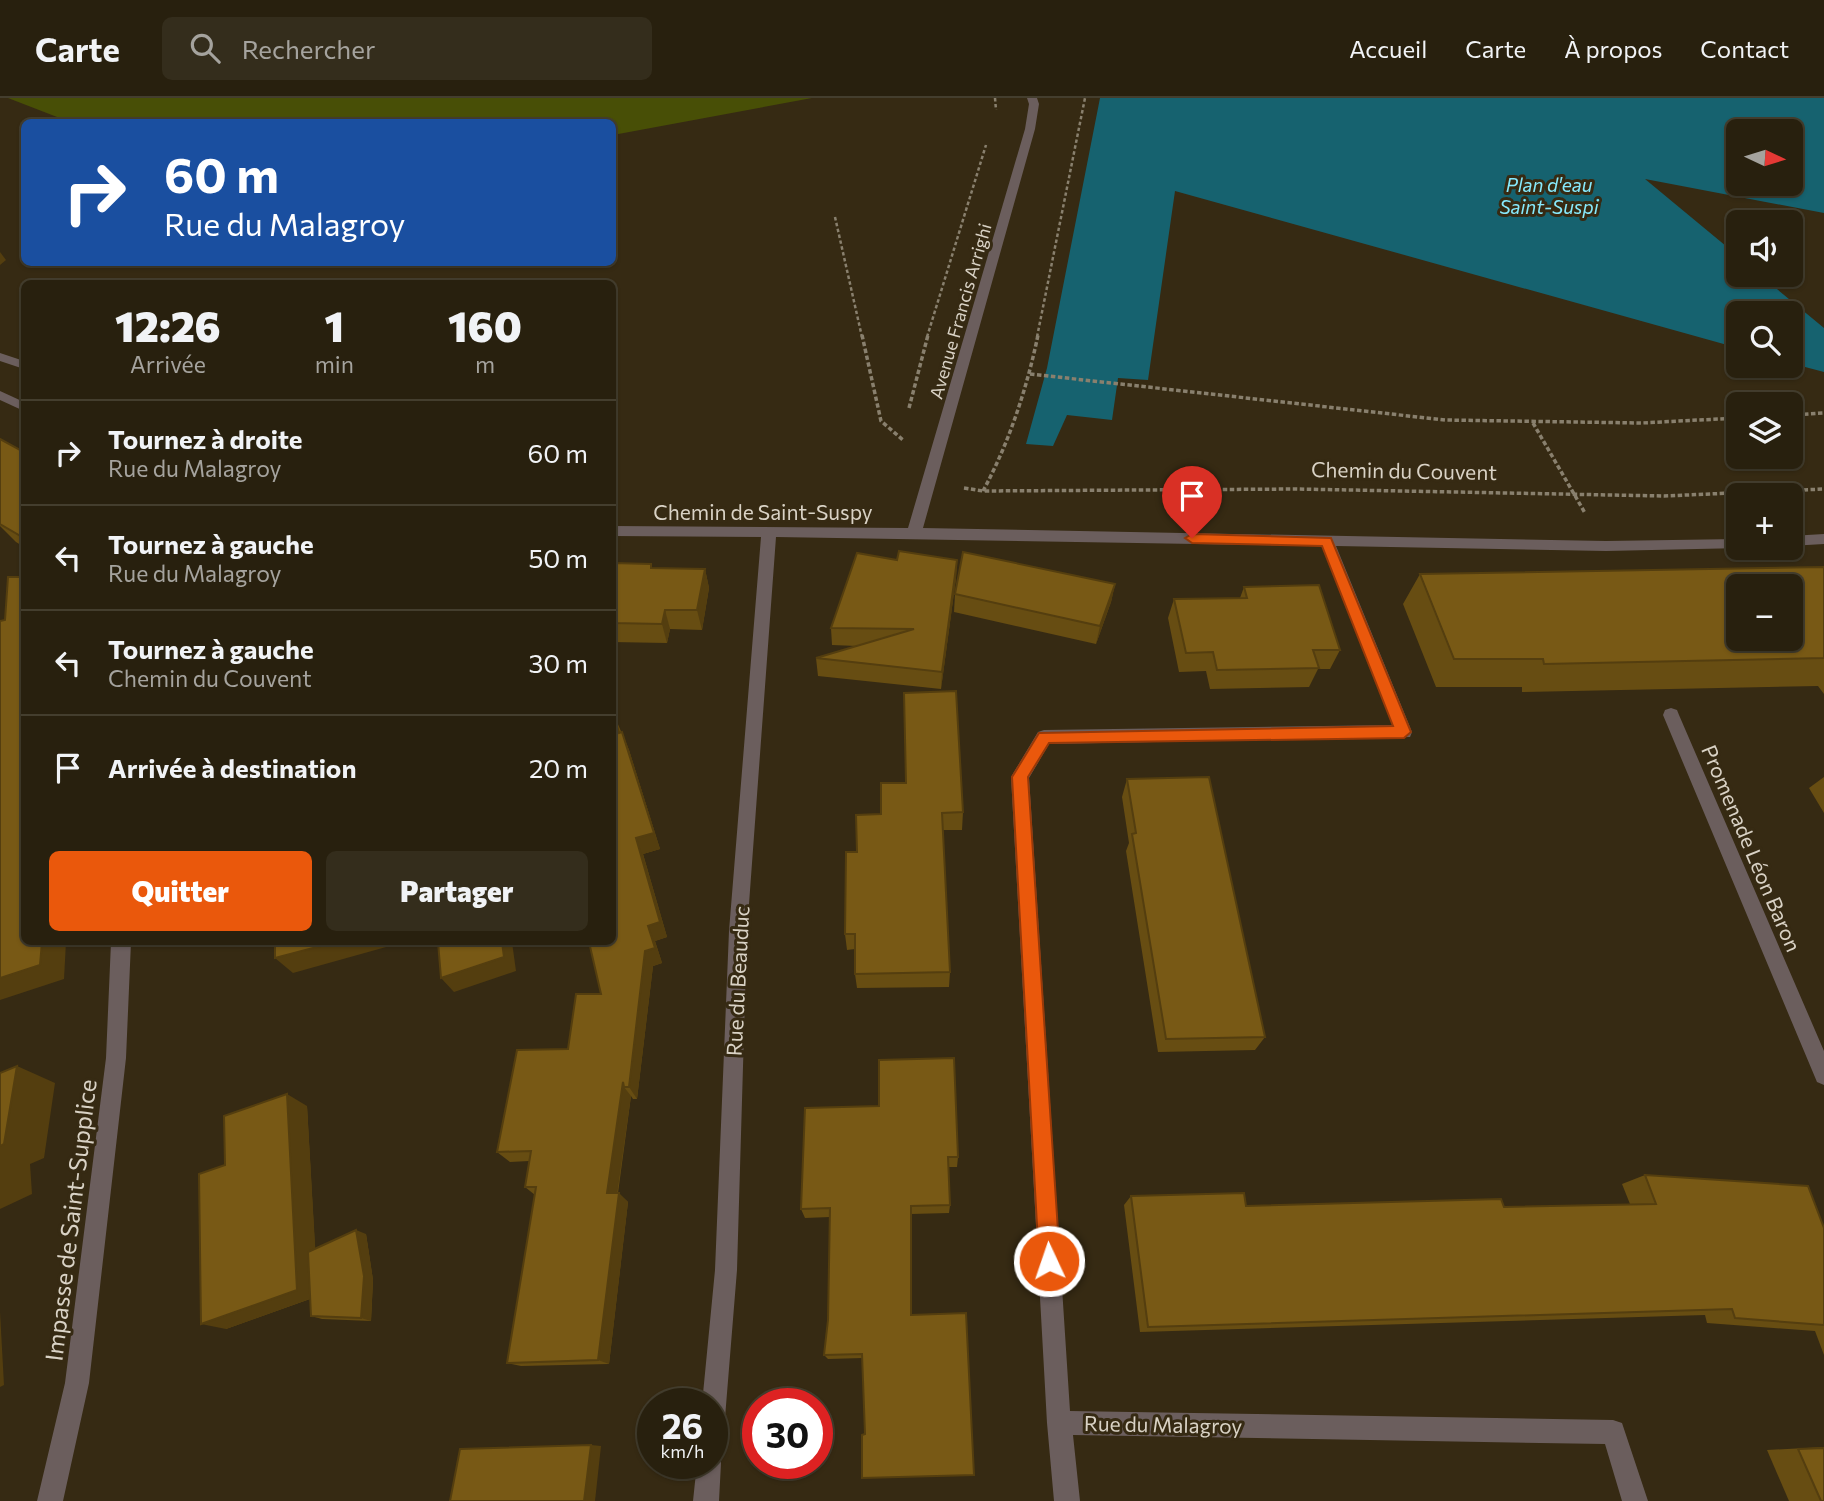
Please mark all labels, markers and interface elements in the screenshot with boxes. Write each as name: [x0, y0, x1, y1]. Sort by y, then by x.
search box: [162, 17, 652, 80]
text: Carte: [35, 28, 120, 69]
icon: search: [186, 29, 224, 67]
text: Rechercher: [242, 33, 375, 64]
text: Accueil: [1349, 34, 1427, 63]
text: Carte: [1465, 34, 1526, 63]
text: À propos: [1564, 34, 1662, 63]
text: Contact: [1700, 34, 1789, 63]
north arrow: [1726, 119, 1802, 196]
map controls: [1726, 119, 1803, 651]
text: 60 m: [164, 143, 279, 203]
icon: right: [49, 147, 140, 238]
water label: Plan d'eau Saint-Suspi: [1499, 173, 1600, 218]
text: Rue du Malagroy: [164, 203, 405, 243]
button: sound: [1726, 210, 1803, 287]
street label: Avenue Francis Arrighi: [924, 221, 996, 401]
text: 12:26: [115, 299, 221, 351]
text: 1: [325, 299, 344, 351]
text: 160: [448, 299, 522, 351]
button: search: [1726, 301, 1803, 378]
text: Arrivée: [130, 350, 206, 378]
text: min: [315, 350, 354, 378]
text: m: [475, 350, 495, 378]
button: layers: [1726, 392, 1803, 469]
text: Tournez à droite: [108, 423, 303, 454]
icon: right: [49, 434, 87, 472]
text: 60 m: [528, 437, 588, 468]
text: Rue du Malagroy: [108, 454, 281, 482]
street label: Chemin du Couvent: [1311, 456, 1497, 484]
pin: [1162, 466, 1222, 538]
icon: arrive: [1173, 477, 1211, 515]
button: +: [1726, 483, 1803, 560]
street label: Chemin de Saint-Suspy: [653, 499, 873, 524]
text: Tournez à gauche: [108, 528, 314, 559]
icon: left: [49, 539, 87, 577]
text: 50 m: [528, 542, 588, 573]
text: Rue du Malagroy: [108, 559, 281, 587]
button: −: [1726, 574, 1803, 651]
text: Tournez à gauche: [108, 633, 314, 664]
icon: left: [49, 644, 87, 682]
text: 30 m: [529, 647, 588, 678]
text: Chemin du Couvent: [108, 664, 312, 692]
street label: Promenade Léon Baron: [1697, 741, 1807, 955]
icon: arrive: [49, 749, 87, 787]
text: Arrivée à destination: [108, 752, 356, 783]
text: 20 m: [529, 752, 588, 783]
button: Quitter: [49, 851, 312, 931]
button: Partager: [326, 851, 588, 931]
street label: Rue du Beauduc: [721, 905, 753, 1057]
street label: Impasse de Saint-Supplice: [38, 1077, 102, 1363]
position arrow: [1012, 1224, 1086, 1298]
speed limit sign: 30: [742, 1388, 833, 1479]
text: 26: [662, 1403, 703, 1446]
street label: Rue du Malagroy: [1084, 1410, 1242, 1438]
text: km/h: [661, 1440, 704, 1462]

